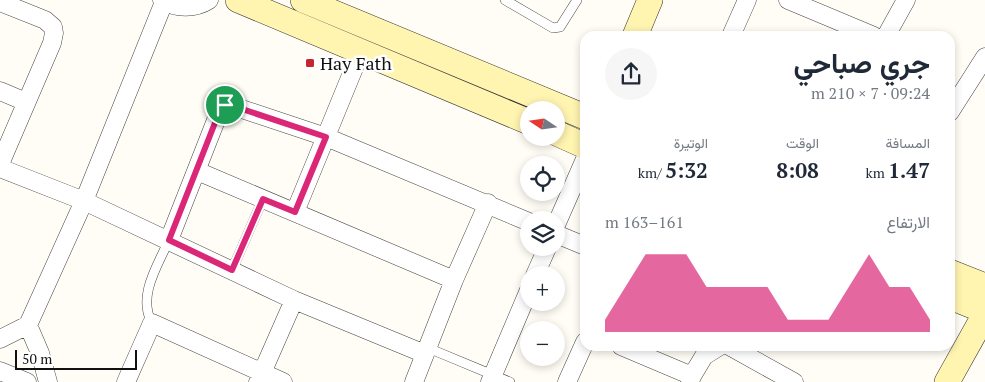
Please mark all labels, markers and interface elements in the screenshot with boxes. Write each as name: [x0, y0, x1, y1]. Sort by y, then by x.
text: جري صباحي: [794, 44, 930, 81]
button: share: [605, 48, 657, 100]
place label: Hay Fath: [320, 51, 392, 75]
marker: Hay Fath: [304, 57, 316, 69]
text: 09:24 · 7 × 210 m: [811, 82, 930, 104]
pin: [204, 84, 246, 126]
icon: arrive: [211, 91, 239, 119]
north arrow: [520, 101, 565, 146]
map controls: [520, 101, 565, 366]
text: الوتيرة: [674, 133, 708, 152]
text: الوقت: [786, 133, 819, 152]
text: المسافة: [886, 133, 930, 152]
button: locate: [520, 156, 565, 201]
text: 5:32: [665, 156, 708, 184]
text: 8:08: [776, 156, 819, 184]
text: 1.47: [888, 156, 930, 184]
text: /km: [638, 163, 665, 182]
text: km: [865, 163, 888, 182]
button: layers: [520, 211, 565, 256]
text: 161–163 m: [605, 211, 684, 233]
text: الارتفاع: [887, 211, 930, 233]
button: +: [520, 266, 565, 311]
button: −: [520, 321, 565, 366]
scale bar: [15, 347, 138, 370]
text: 50 m: [22, 349, 52, 368]

